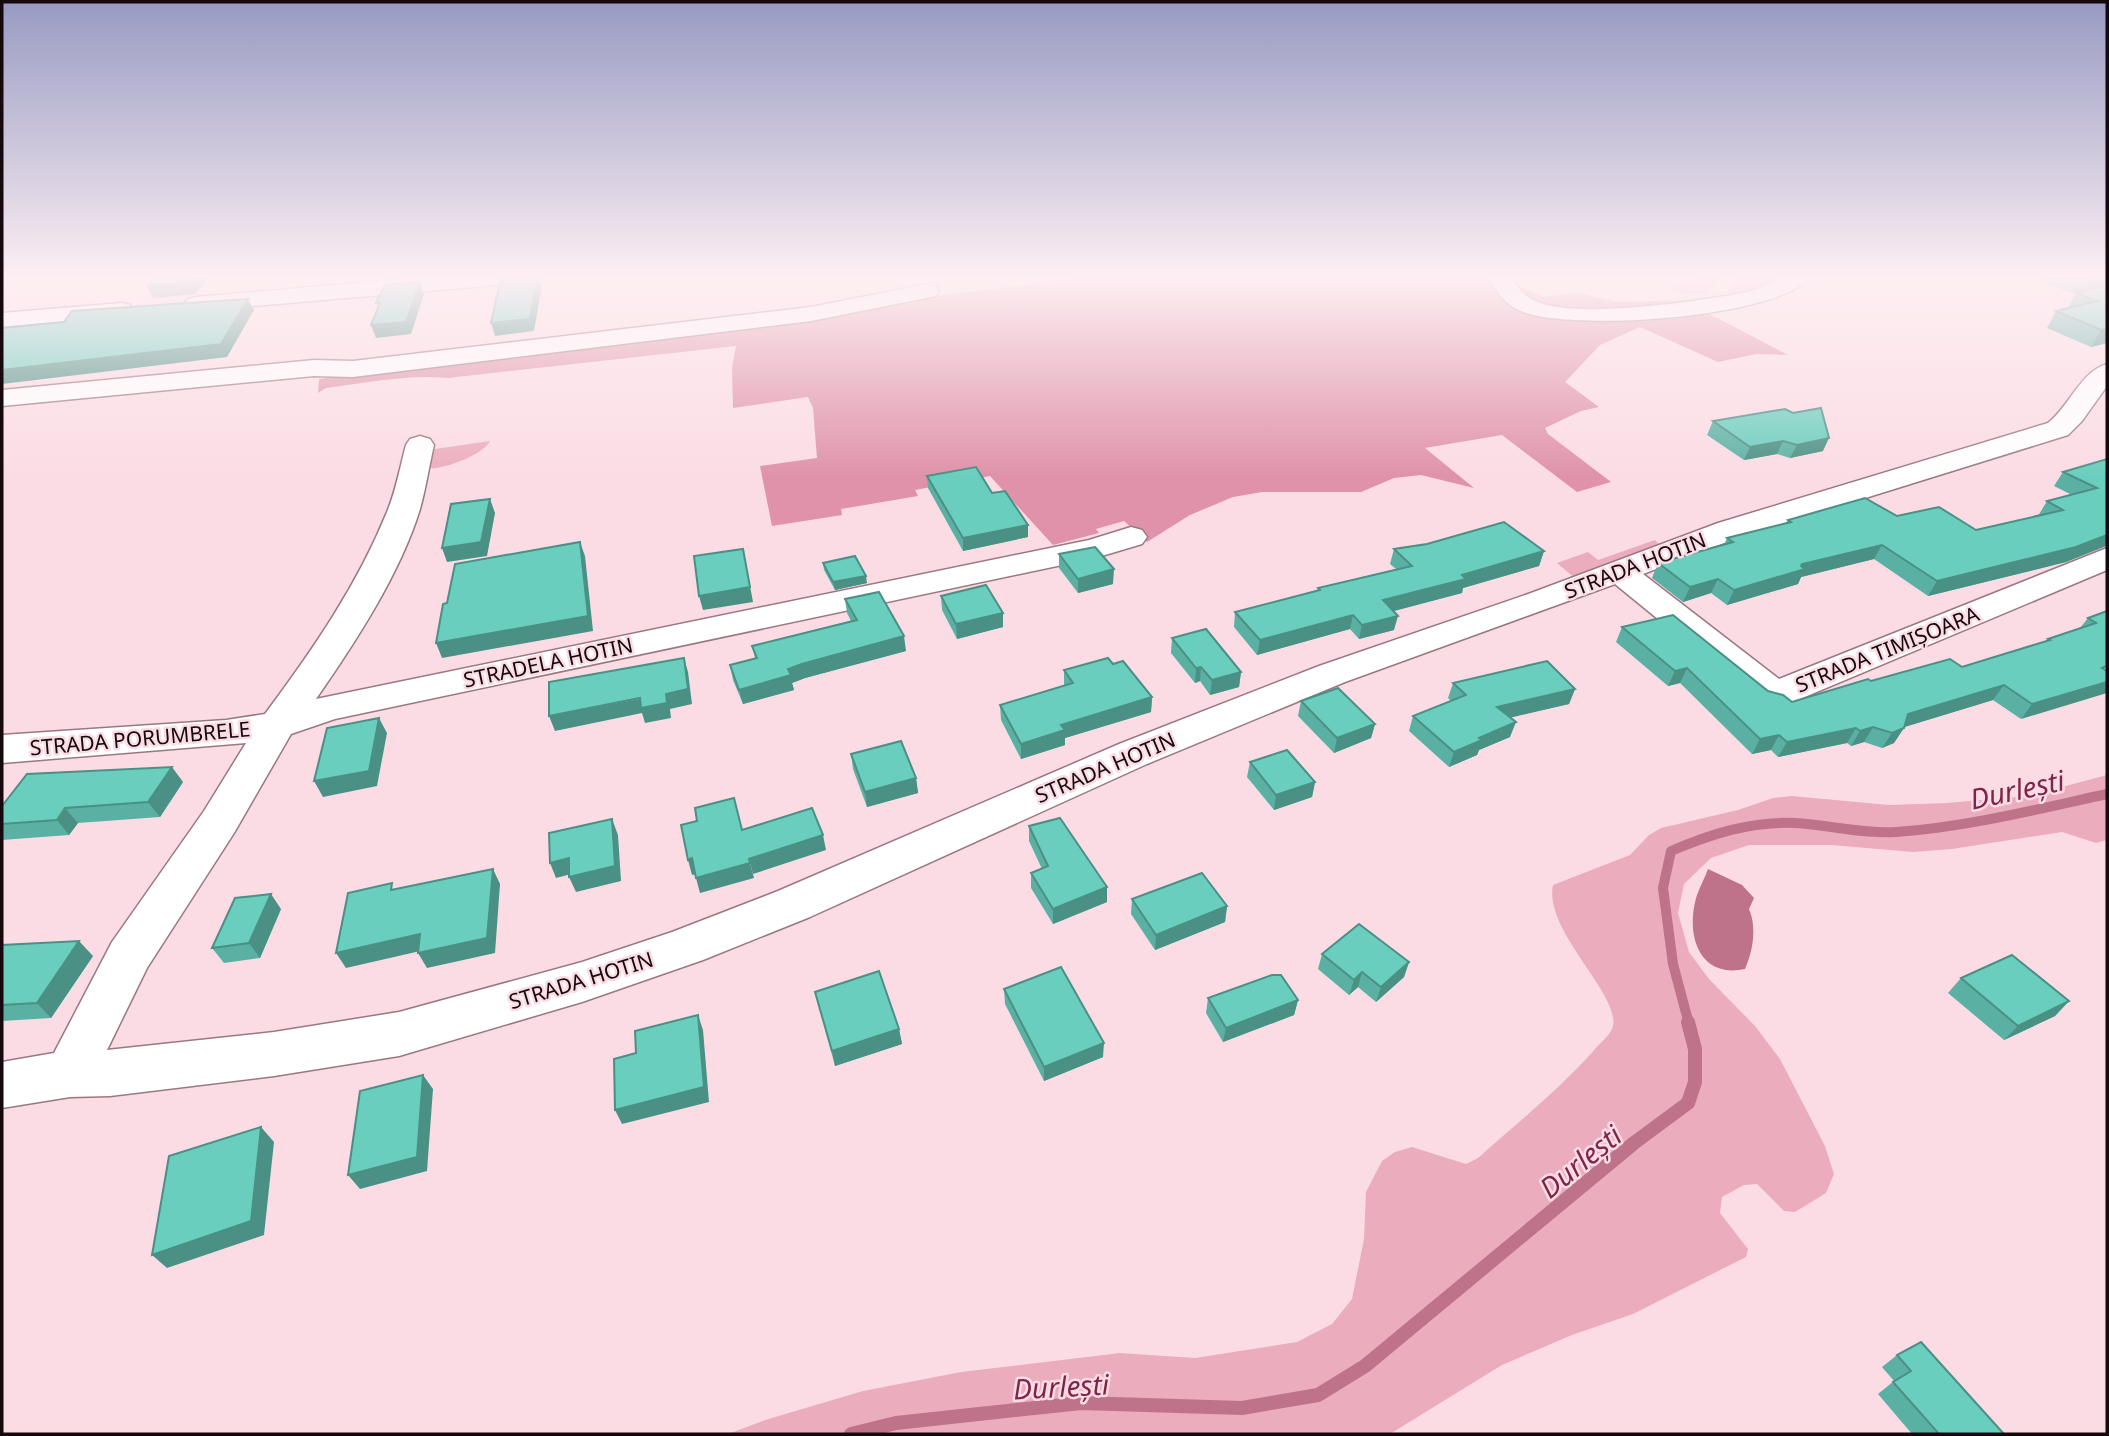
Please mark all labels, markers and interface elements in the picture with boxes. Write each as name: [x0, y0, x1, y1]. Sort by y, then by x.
street label: STRADA HOTIN: [1560, 525, 1710, 605]
street label: STRADA TIMIȘOARA: [1791, 599, 1984, 699]
street label: STRADELA HOTIN: [461, 630, 635, 694]
street label: STRADA PORUMBRELE: [29, 714, 251, 762]
street label: STRADA HOTIN: [1031, 725, 1179, 809]
water label: Durlești: [1966, 760, 2069, 818]
street label: STRADA HOTIN: [505, 945, 657, 1015]
water label: Durlești: [1531, 1116, 1630, 1206]
water label: Durlești: [1012, 1364, 1111, 1407]

